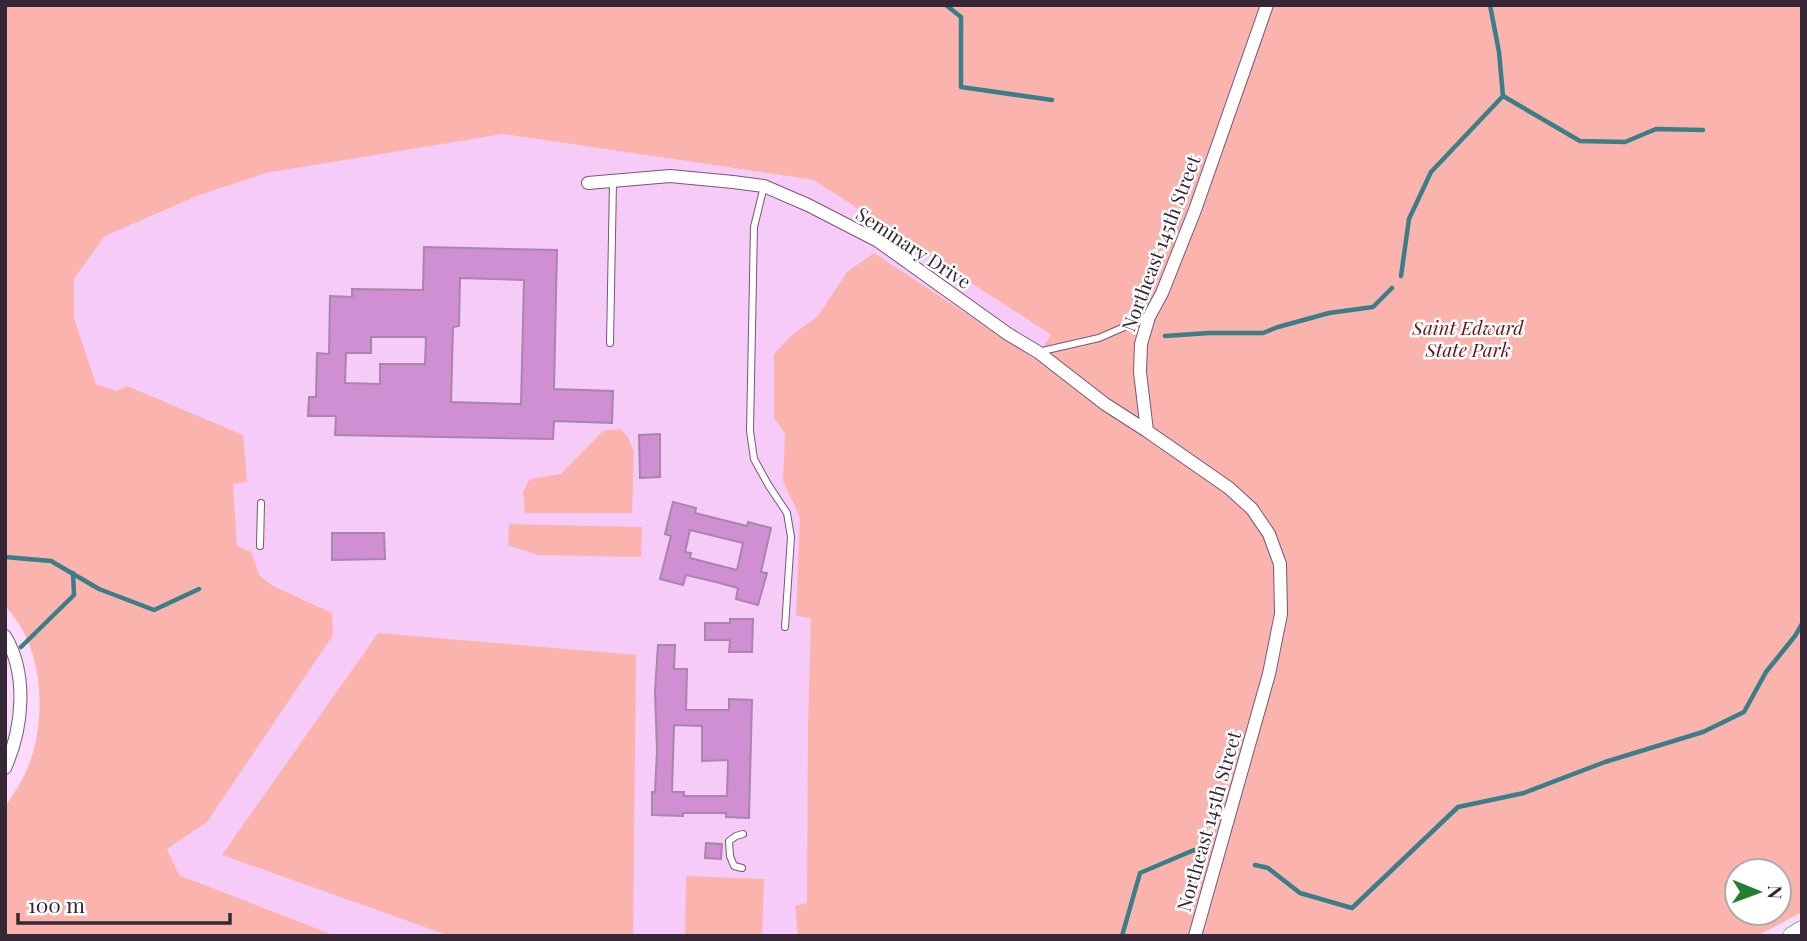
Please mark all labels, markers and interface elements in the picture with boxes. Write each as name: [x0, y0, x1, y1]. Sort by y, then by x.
street label: Northeast 145th Street: [1114, 151, 1206, 335]
street label: Seminary Drive: [852, 200, 976, 294]
park label: Saint Edward State Park: [1411, 314, 1524, 362]
street label: Northeast 145th Street: [1170, 728, 1246, 914]
north arrow: [1723, 857, 1793, 927]
scale bar: [18, 881, 229, 925]
text: N: [1763, 885, 1789, 900]
text: 100 m: [28, 890, 85, 918]

